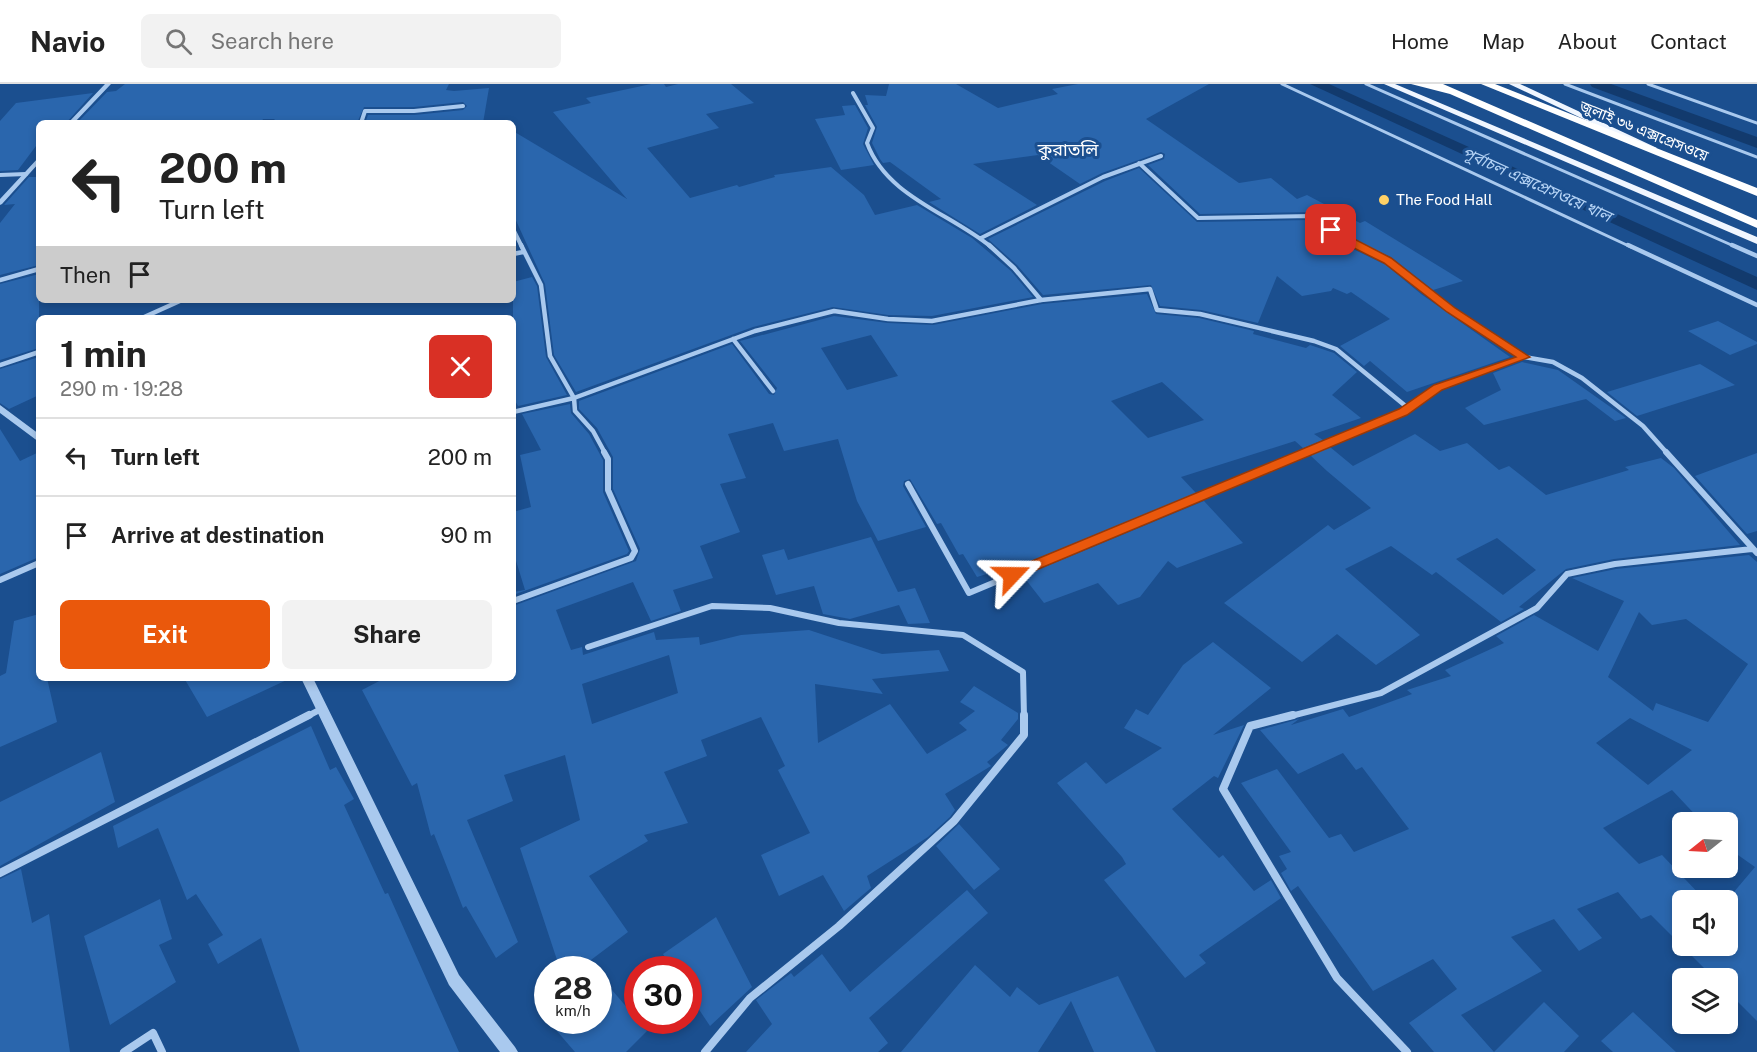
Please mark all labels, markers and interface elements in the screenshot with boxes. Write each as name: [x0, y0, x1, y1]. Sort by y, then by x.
search box: [141, 14, 561, 68]
text: Navio: [30, 25, 105, 58]
icon: search: [162, 25, 195, 58]
text: Search here: [210, 28, 334, 54]
text: Home: [1391, 29, 1449, 54]
text: Map: [1482, 29, 1525, 54]
text: About: [1558, 29, 1617, 54]
text: Contact: [1650, 29, 1727, 54]
street label: জুলাই ৩৬ এক্সপ্রেসওয়ে: [1576, 97, 1712, 164]
district label: কুরাতলি: [1037, 139, 1099, 161]
text: 200 m: [159, 143, 287, 192]
water label: পূর্বাচল এক্সপ্রেসওয়ে খাল: [1459, 143, 1617, 227]
icon: left: [60, 144, 138, 222]
place label: The Food Hall: [1396, 191, 1492, 208]
text: Turn left: [159, 193, 265, 225]
marker: The Food Hall: [1377, 193, 1391, 207]
pin: [1305, 204, 1356, 255]
icon: arrive: [1314, 213, 1347, 246]
icon: arrive: [123, 258, 156, 291]
text: Then: [60, 262, 111, 288]
text: 1 min: [60, 333, 147, 375]
button: close: [429, 335, 492, 398]
text: 290 m · 19:28: [60, 377, 183, 401]
icon: left: [60, 441, 93, 474]
text: Turn left: [111, 444, 200, 470]
text: 200 m: [428, 444, 492, 470]
icon: arrive: [60, 519, 93, 552]
text: Arrive at destination: [111, 522, 324, 548]
text: 90 m: [441, 522, 492, 548]
position arrow: [980, 543, 1044, 607]
button: Exit: [60, 600, 270, 669]
button: Share: [282, 600, 492, 669]
north arrow: [1672, 812, 1738, 878]
map controls: [1672, 812, 1738, 1034]
button: sound: [1672, 890, 1738, 956]
speed limit sign: 30: [624, 956, 702, 1034]
button: layers: [1672, 968, 1738, 1034]
text: 28: [553, 970, 593, 1006]
text: km/h: [555, 1002, 591, 1019]

